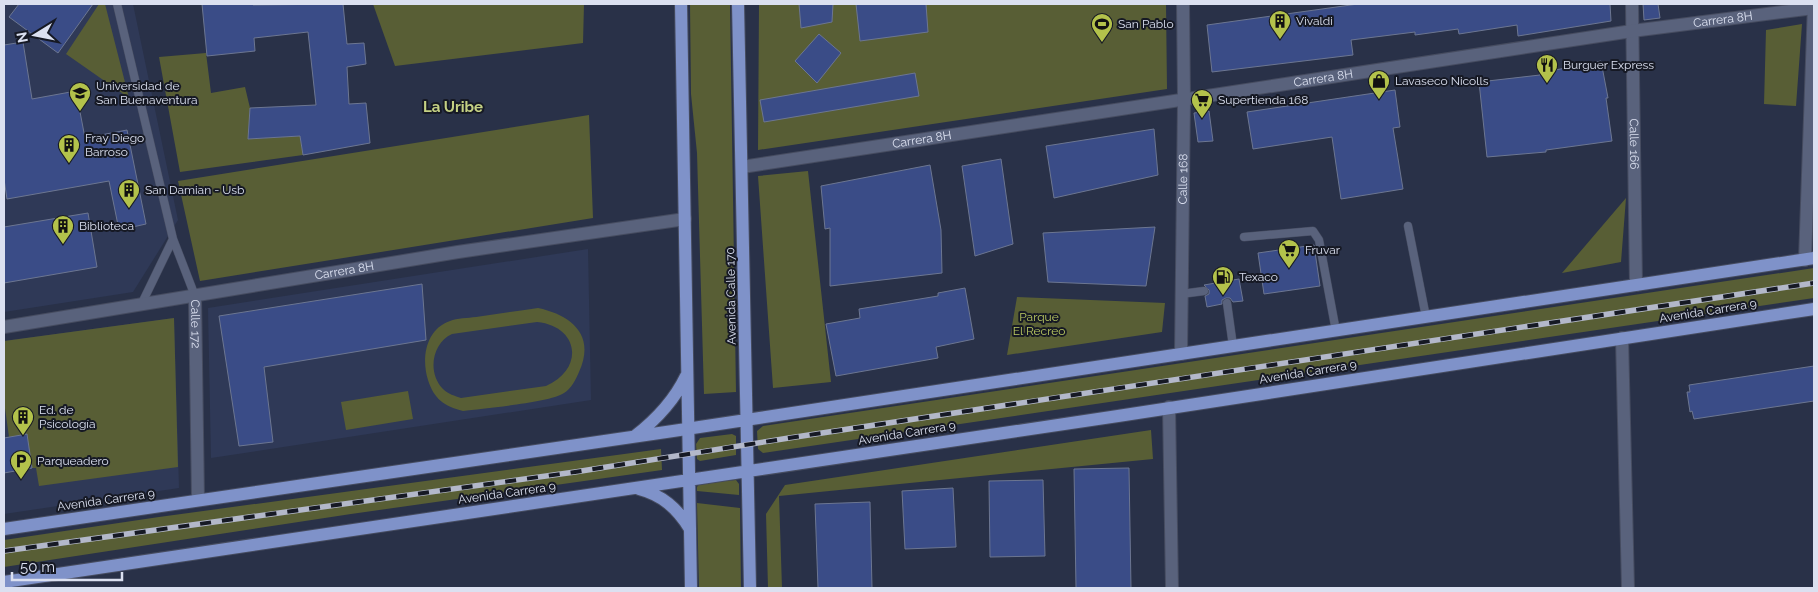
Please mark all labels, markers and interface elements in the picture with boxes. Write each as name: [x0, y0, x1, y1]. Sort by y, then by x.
building icon: Vivaldi: [1268, 9, 1292, 40]
street label: Carrera 8H: [1692, 9, 1754, 30]
north arrow: [10, 10, 60, 60]
sports icon: San Pablo: [1090, 12, 1114, 43]
place label: Vivaldi: [1296, 14, 1333, 28]
place label: San Pablo: [1118, 17, 1174, 31]
text: N: [13, 31, 31, 44]
restaurant icon: Burguer Express: [1535, 53, 1559, 84]
place label: Burguer Express: [1563, 58, 1654, 72]
street label: Carrera 8H: [1293, 67, 1354, 90]
shop icon: Lavaseco Nicolls: [1367, 69, 1391, 100]
place label: Lavaseco Nicolls: [1395, 74, 1489, 88]
place label: Universidad de San Buenaventura: [96, 79, 197, 107]
school or university icon: Universidad de San Buenaventura: [68, 81, 92, 112]
supermarket icon: Supertienda 168: [1190, 88, 1214, 119]
place label: Supertienda 168: [1218, 93, 1308, 107]
district label: La Uribe: [423, 98, 483, 116]
street label: Calle 166: [1627, 118, 1641, 170]
street label: Carrera 8H: [891, 128, 953, 151]
place label: Fray Diego Barroso: [85, 131, 144, 159]
building icon: Fray Diego Barroso: [57, 133, 81, 164]
street label: Calle 168: [1176, 153, 1190, 205]
building icon: San Damian - Usb: [117, 178, 141, 209]
place label: San Damian - Usb: [145, 183, 244, 197]
building icon: Biblioteca: [51, 214, 75, 245]
place label: Biblioteca: [79, 219, 134, 233]
supermarket icon: Fruvar: [1277, 238, 1301, 269]
place label: Fruvar: [1305, 243, 1341, 257]
street label: Avenida Calle 170: [723, 247, 739, 345]
street label: Carrera 8H: [314, 259, 375, 283]
fuel station icon: Texaco: [1211, 265, 1235, 296]
place label: Texaco: [1239, 270, 1278, 284]
street label: Avenida Carrera 9: [1658, 296, 1758, 326]
street label: Calle 172: [188, 299, 203, 349]
park label: Parque El Recreo: [1013, 310, 1065, 338]
street label: Avenida Carrera 9: [1258, 357, 1358, 387]
place label: Ed. de Psicología: [39, 403, 95, 431]
building icon: Ed. de Psicología: [11, 405, 35, 436]
street label: Avenida Carrera 9: [857, 418, 957, 448]
parking icon: Parqueadero: [9, 449, 33, 480]
place label: Parqueadero: [37, 454, 109, 468]
street label: Avenida Carrera 9: [457, 479, 557, 507]
street label: Avenida Carrera 9: [56, 486, 156, 514]
scale bar: [12, 550, 122, 582]
text: 50 m: [20, 558, 55, 576]

